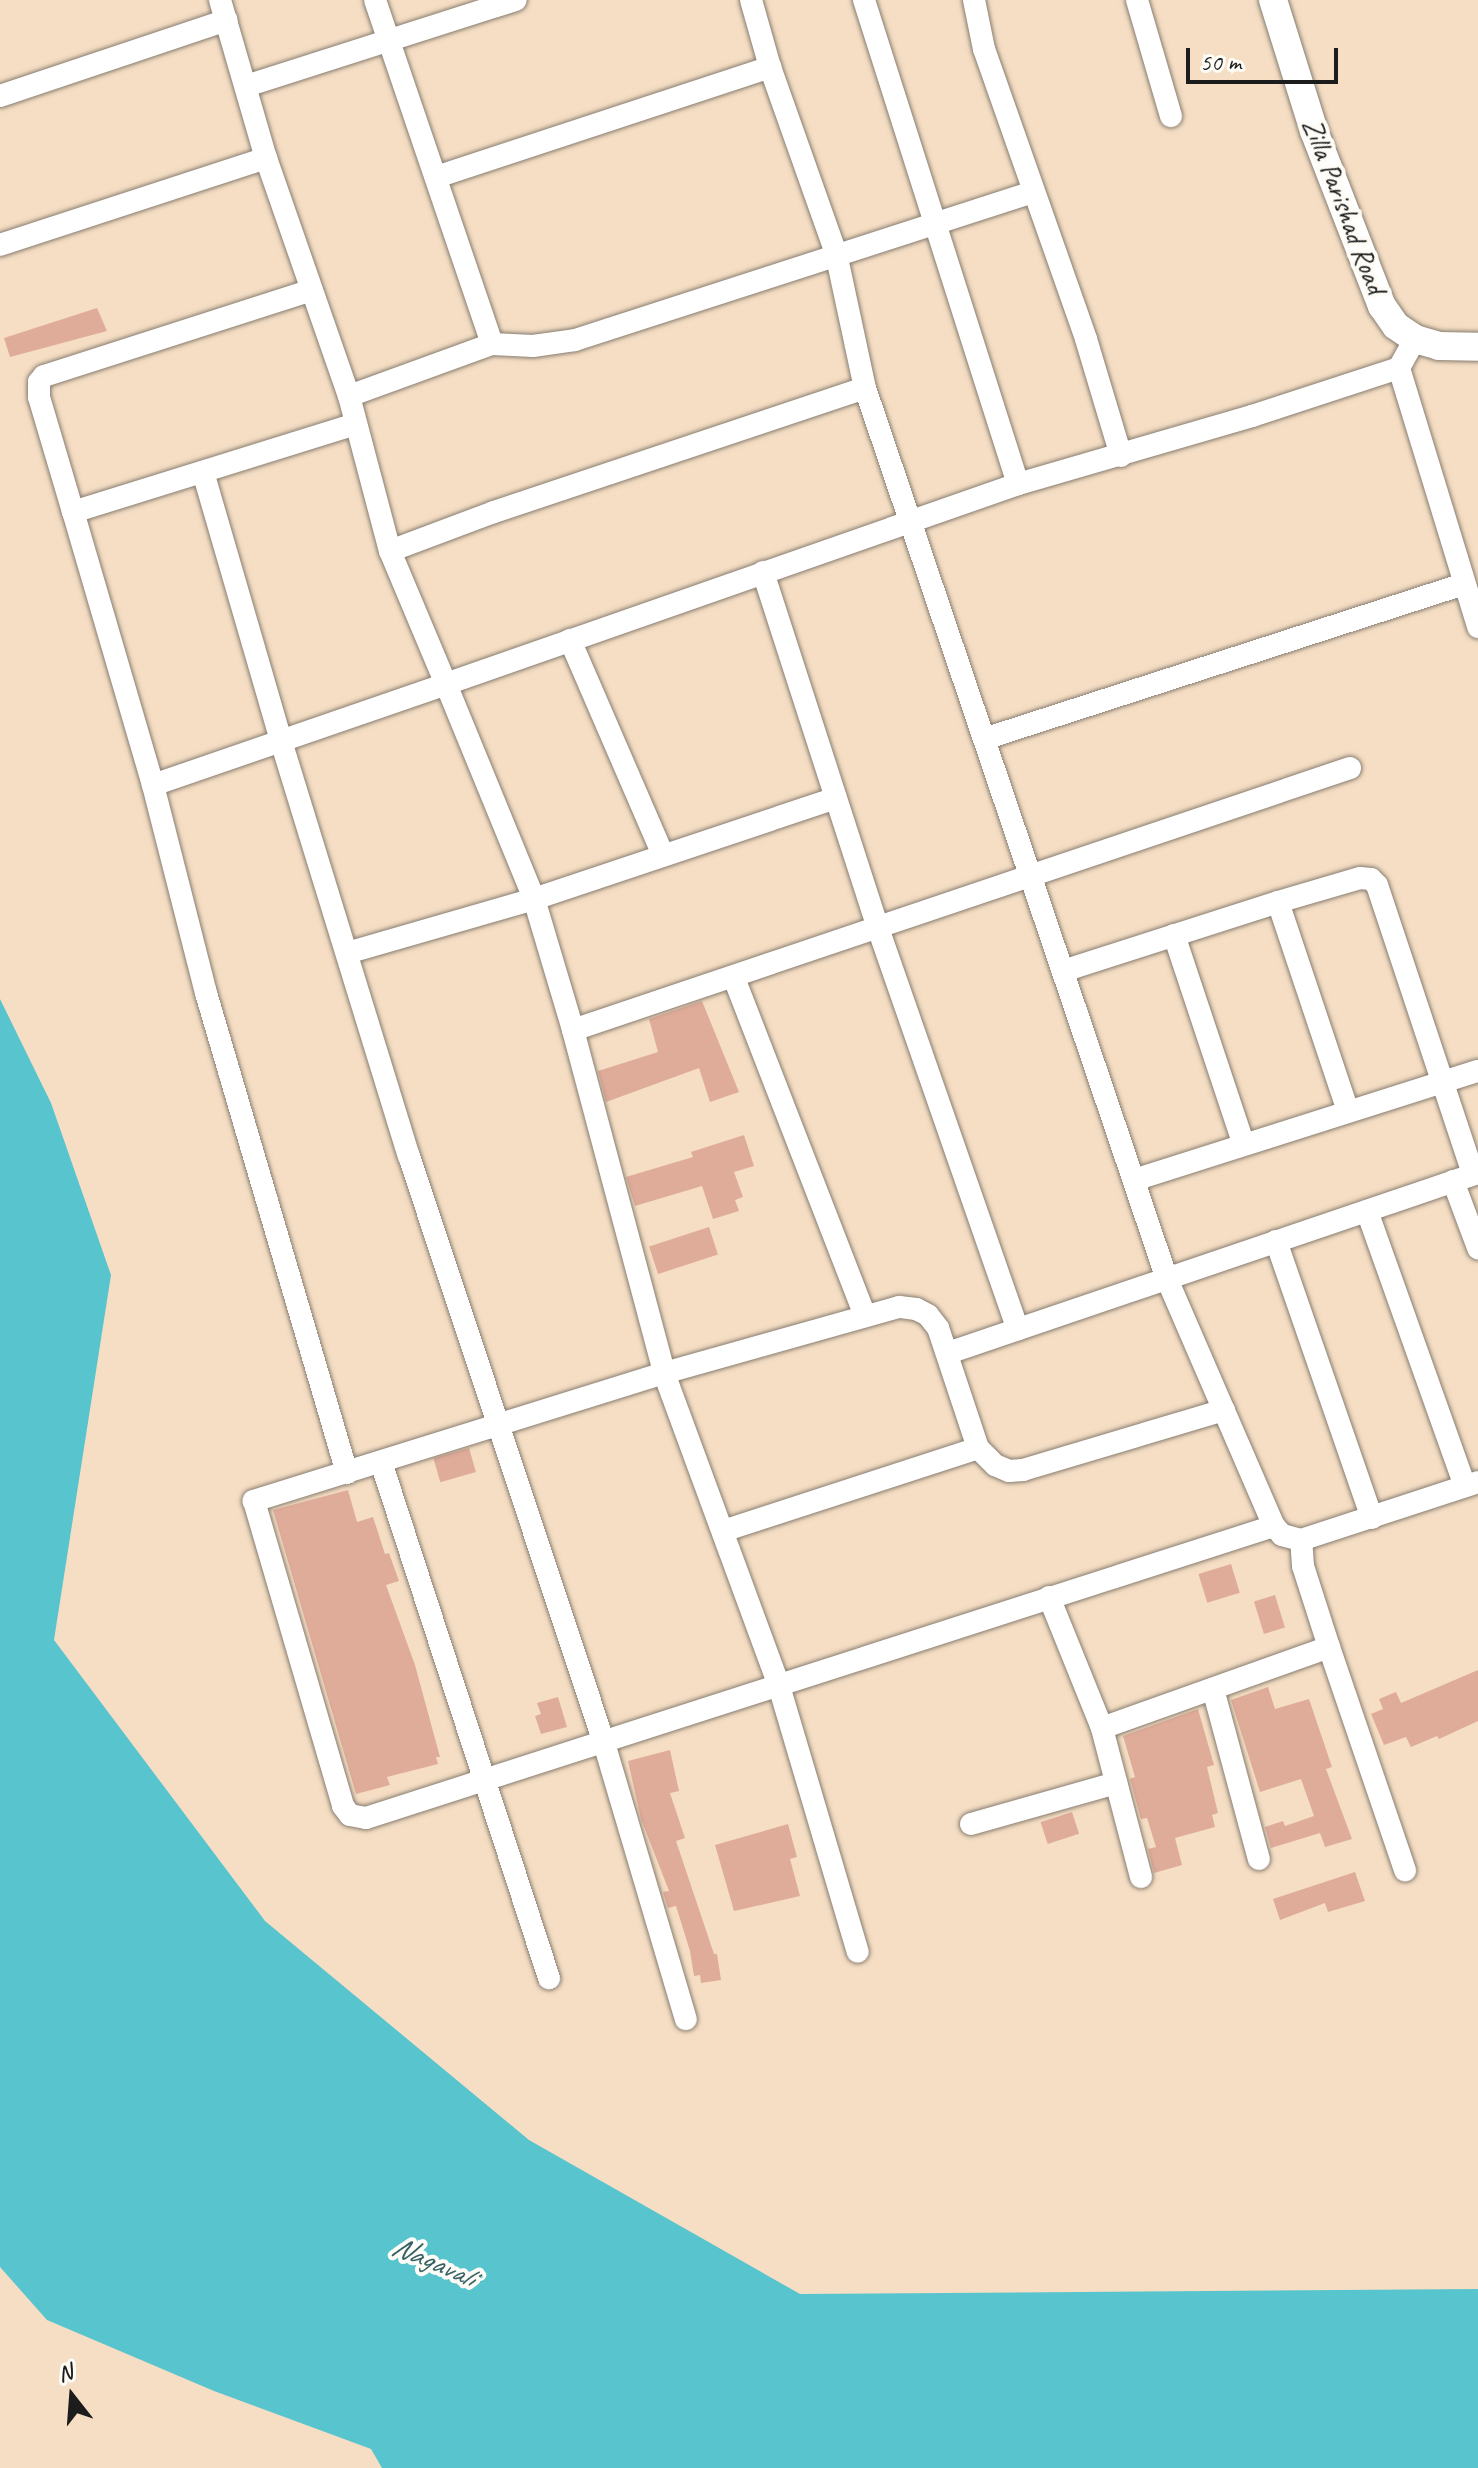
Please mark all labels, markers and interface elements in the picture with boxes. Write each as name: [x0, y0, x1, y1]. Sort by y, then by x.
scale bar: [1190, 32, 1342, 82]
text: 50 m: [1200, 47, 1241, 77]
street label: Zilla Parishad Road: [1295, 114, 1393, 298]
water label: Nagavali: [387, 2227, 481, 2295]
north arrow: [32, 2356, 112, 2436]
text: N: [54, 2358, 76, 2388]

